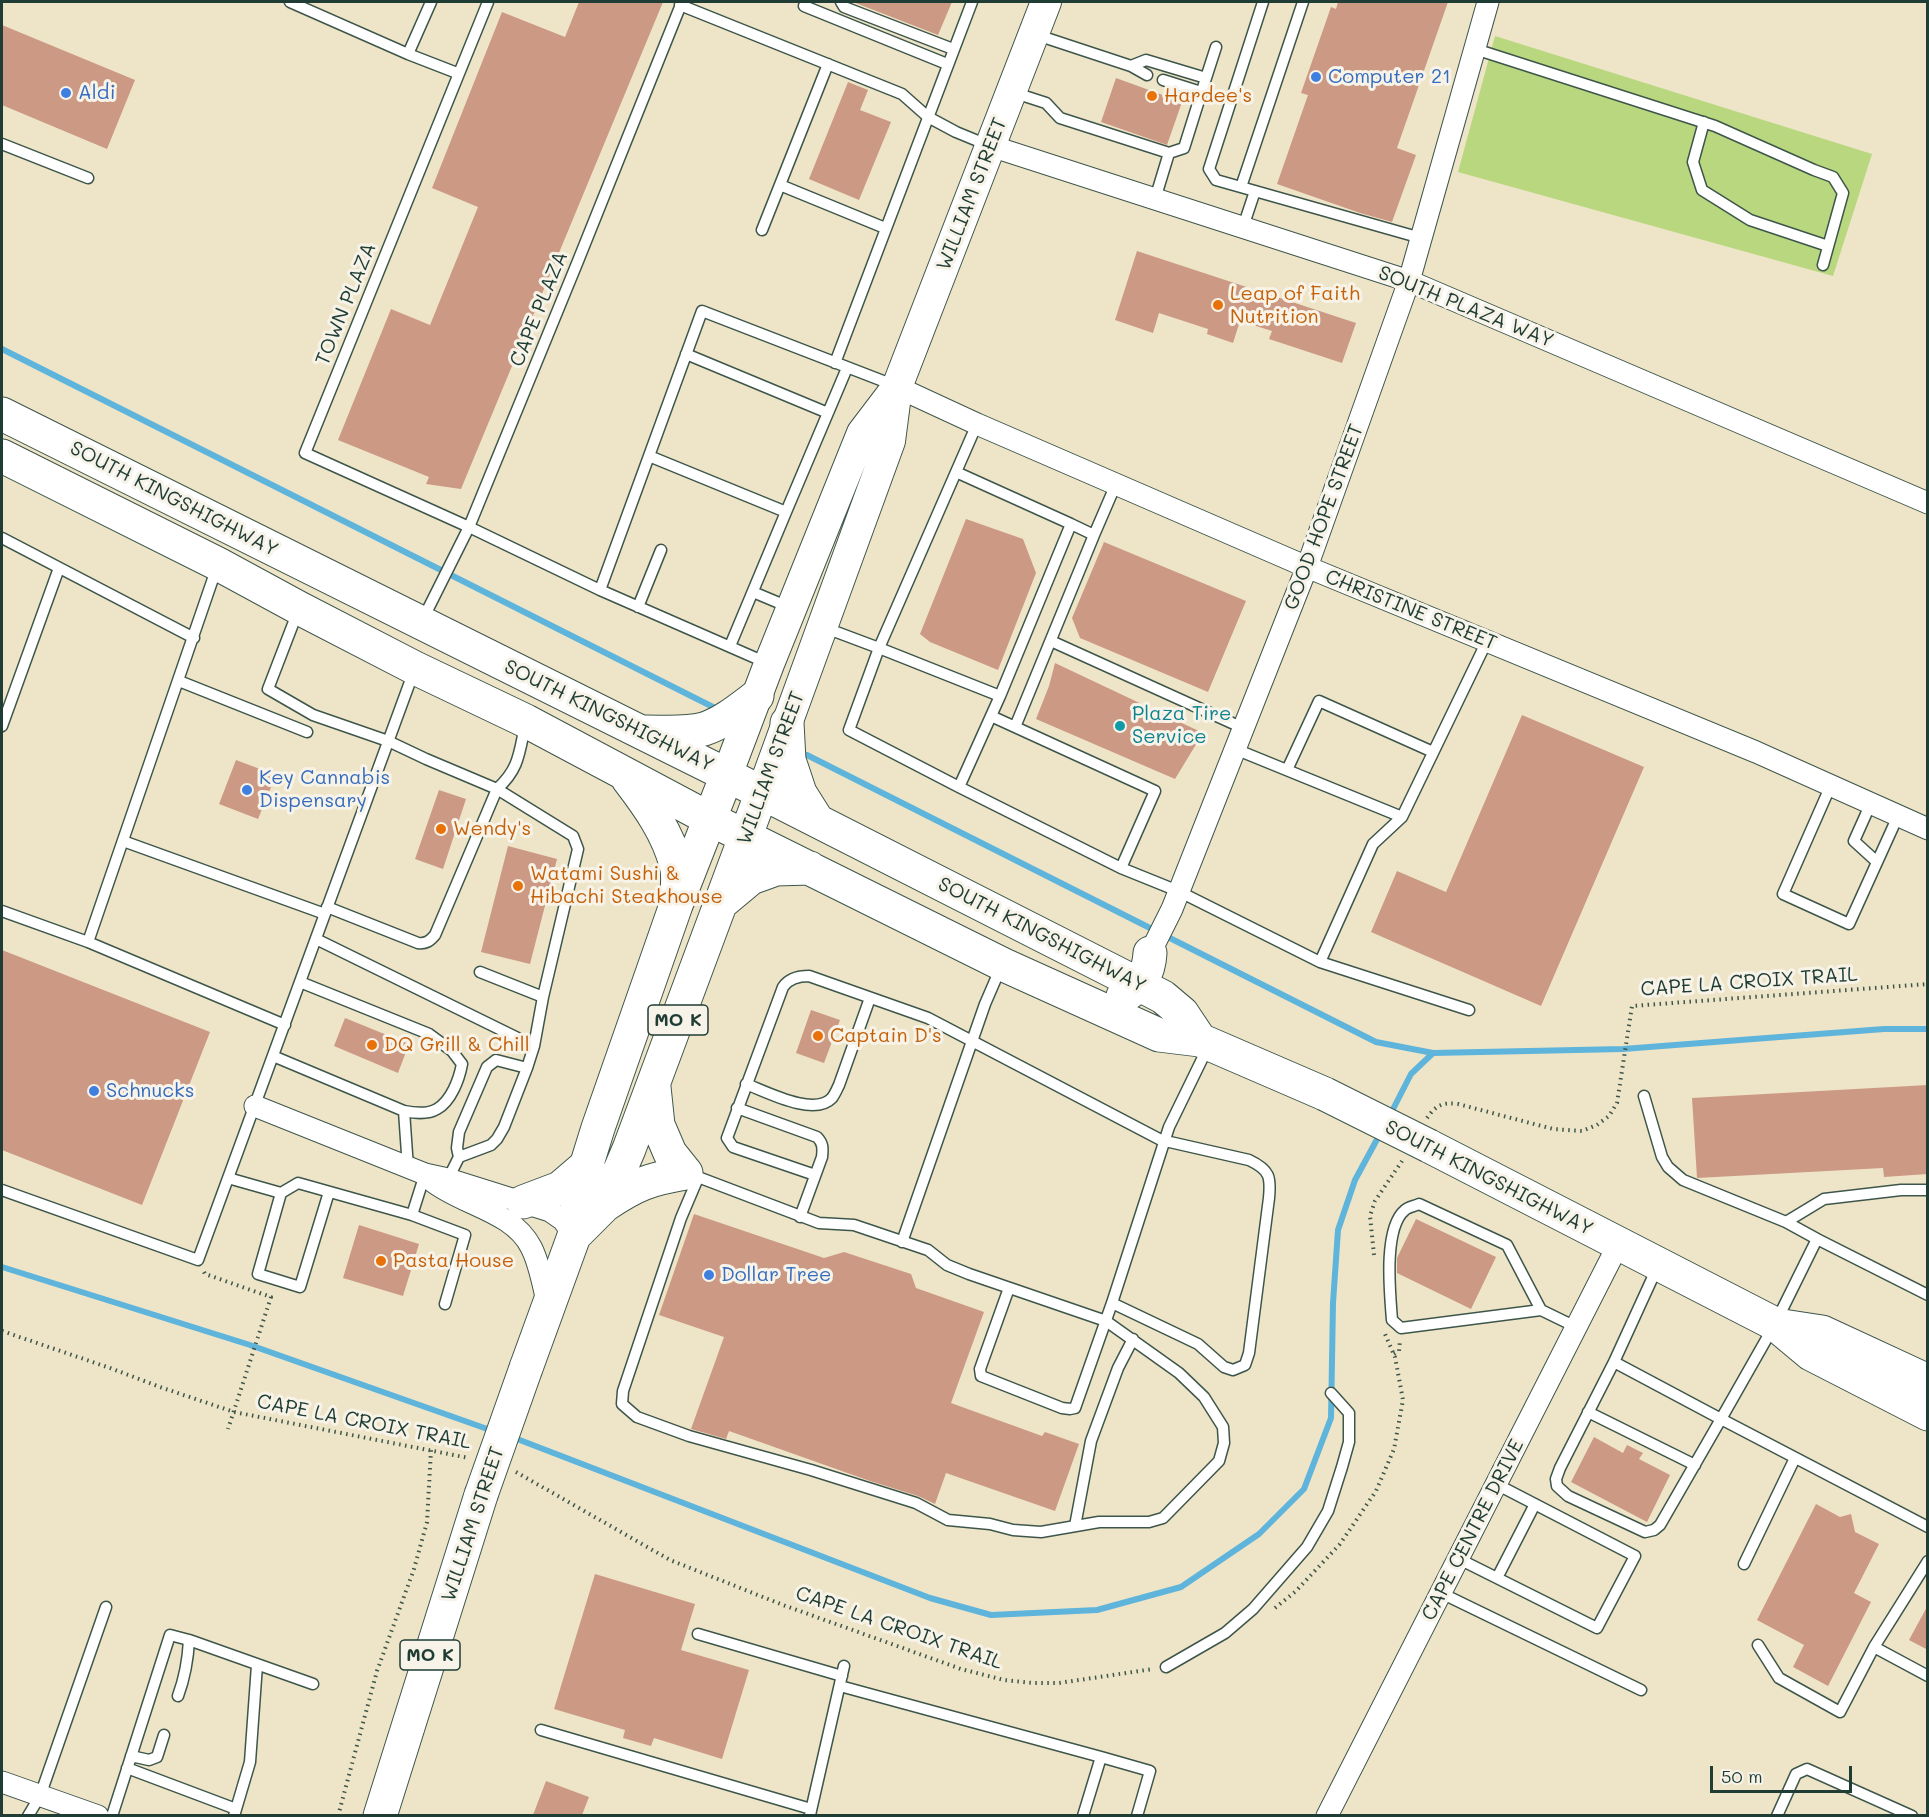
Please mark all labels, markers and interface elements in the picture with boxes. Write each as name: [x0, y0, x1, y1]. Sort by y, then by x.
place label: Computer 21: [1328, 65, 1451, 89]
marker: Computer 21: [1309, 70, 1323, 84]
place label: Aldi: [78, 81, 116, 105]
place label: Hardee's: [1164, 84, 1252, 108]
marker: Aldi: [59, 86, 73, 100]
marker: Hardee's: [1145, 89, 1159, 103]
street label: WILLIAM STREET: [932, 114, 1012, 274]
street label: TOWN PLAZA: [311, 239, 381, 369]
street label: CAPE PLAZA: [505, 248, 573, 370]
street label: SOUTH PLAZA WAY: [1375, 261, 1557, 353]
place label: Leap of Faith Nutrition: [1230, 282, 1360, 329]
marker: Leap of Faith Nutrition: [1211, 298, 1225, 312]
street label: GOOD HOPE STREET: [1279, 421, 1369, 613]
street label: SOUTH KINGSHIGHWAY: [66, 436, 282, 562]
street label: CHRISTINE STREET: [1322, 565, 1500, 655]
street label: SOUTH KINGSHIGHWAY: [500, 655, 718, 777]
street label: WILLIAM STREET: [732, 688, 810, 848]
place label: Plaza Tire Service: [1132, 702, 1231, 749]
marker: Plaza Tire Service: [1113, 719, 1127, 733]
place label: Key Cannabis Dispensary: [259, 766, 390, 813]
marker: Key Cannabis Dispensary: [240, 783, 254, 797]
place label: Wendy's: [453, 817, 531, 841]
marker: Wendy's: [434, 822, 448, 836]
place label: Watami Sushi & Hibachi Steakhouse: [530, 862, 723, 909]
street label: SOUTH KINGSHIGHWAY: [934, 872, 1150, 998]
marker: Watami Sushi & Hibachi Steakhouse: [511, 879, 525, 893]
street label: CAPE LA CROIX TRAIL: [1640, 962, 1858, 1002]
road number: MO K: [648, 1005, 708, 1035]
place label: Captain D's: [830, 1024, 942, 1048]
marker: Captain D's: [811, 1029, 825, 1043]
place label: DQ Grill & Chill: [384, 1033, 530, 1057]
marker: DQ Grill & Chill: [365, 1038, 379, 1052]
place label: Schnucks: [106, 1079, 194, 1103]
marker: Schnucks: [87, 1084, 101, 1098]
street label: SOUTH KINGSHIGHWAY: [1381, 1115, 1597, 1241]
place label: Pasta House: [393, 1249, 514, 1273]
marker: Pasta House: [374, 1254, 388, 1268]
place label: Dollar Tree: [721, 1263, 831, 1287]
marker: Dollar Tree: [702, 1268, 716, 1282]
street label: CAPE LA CROIX TRAIL: [255, 1389, 473, 1455]
street label: CAPE CENTRE DRIVE: [1417, 1435, 1529, 1625]
street label: WILLIAM STREET: [437, 1443, 509, 1605]
street label: CAPE LA CROIX TRAIL: [792, 1581, 1006, 1675]
road number: MO K: [400, 1640, 460, 1670]
scale bar: [1713, 1754, 1856, 1792]
text: 50 m: [1721, 1764, 1763, 1788]

